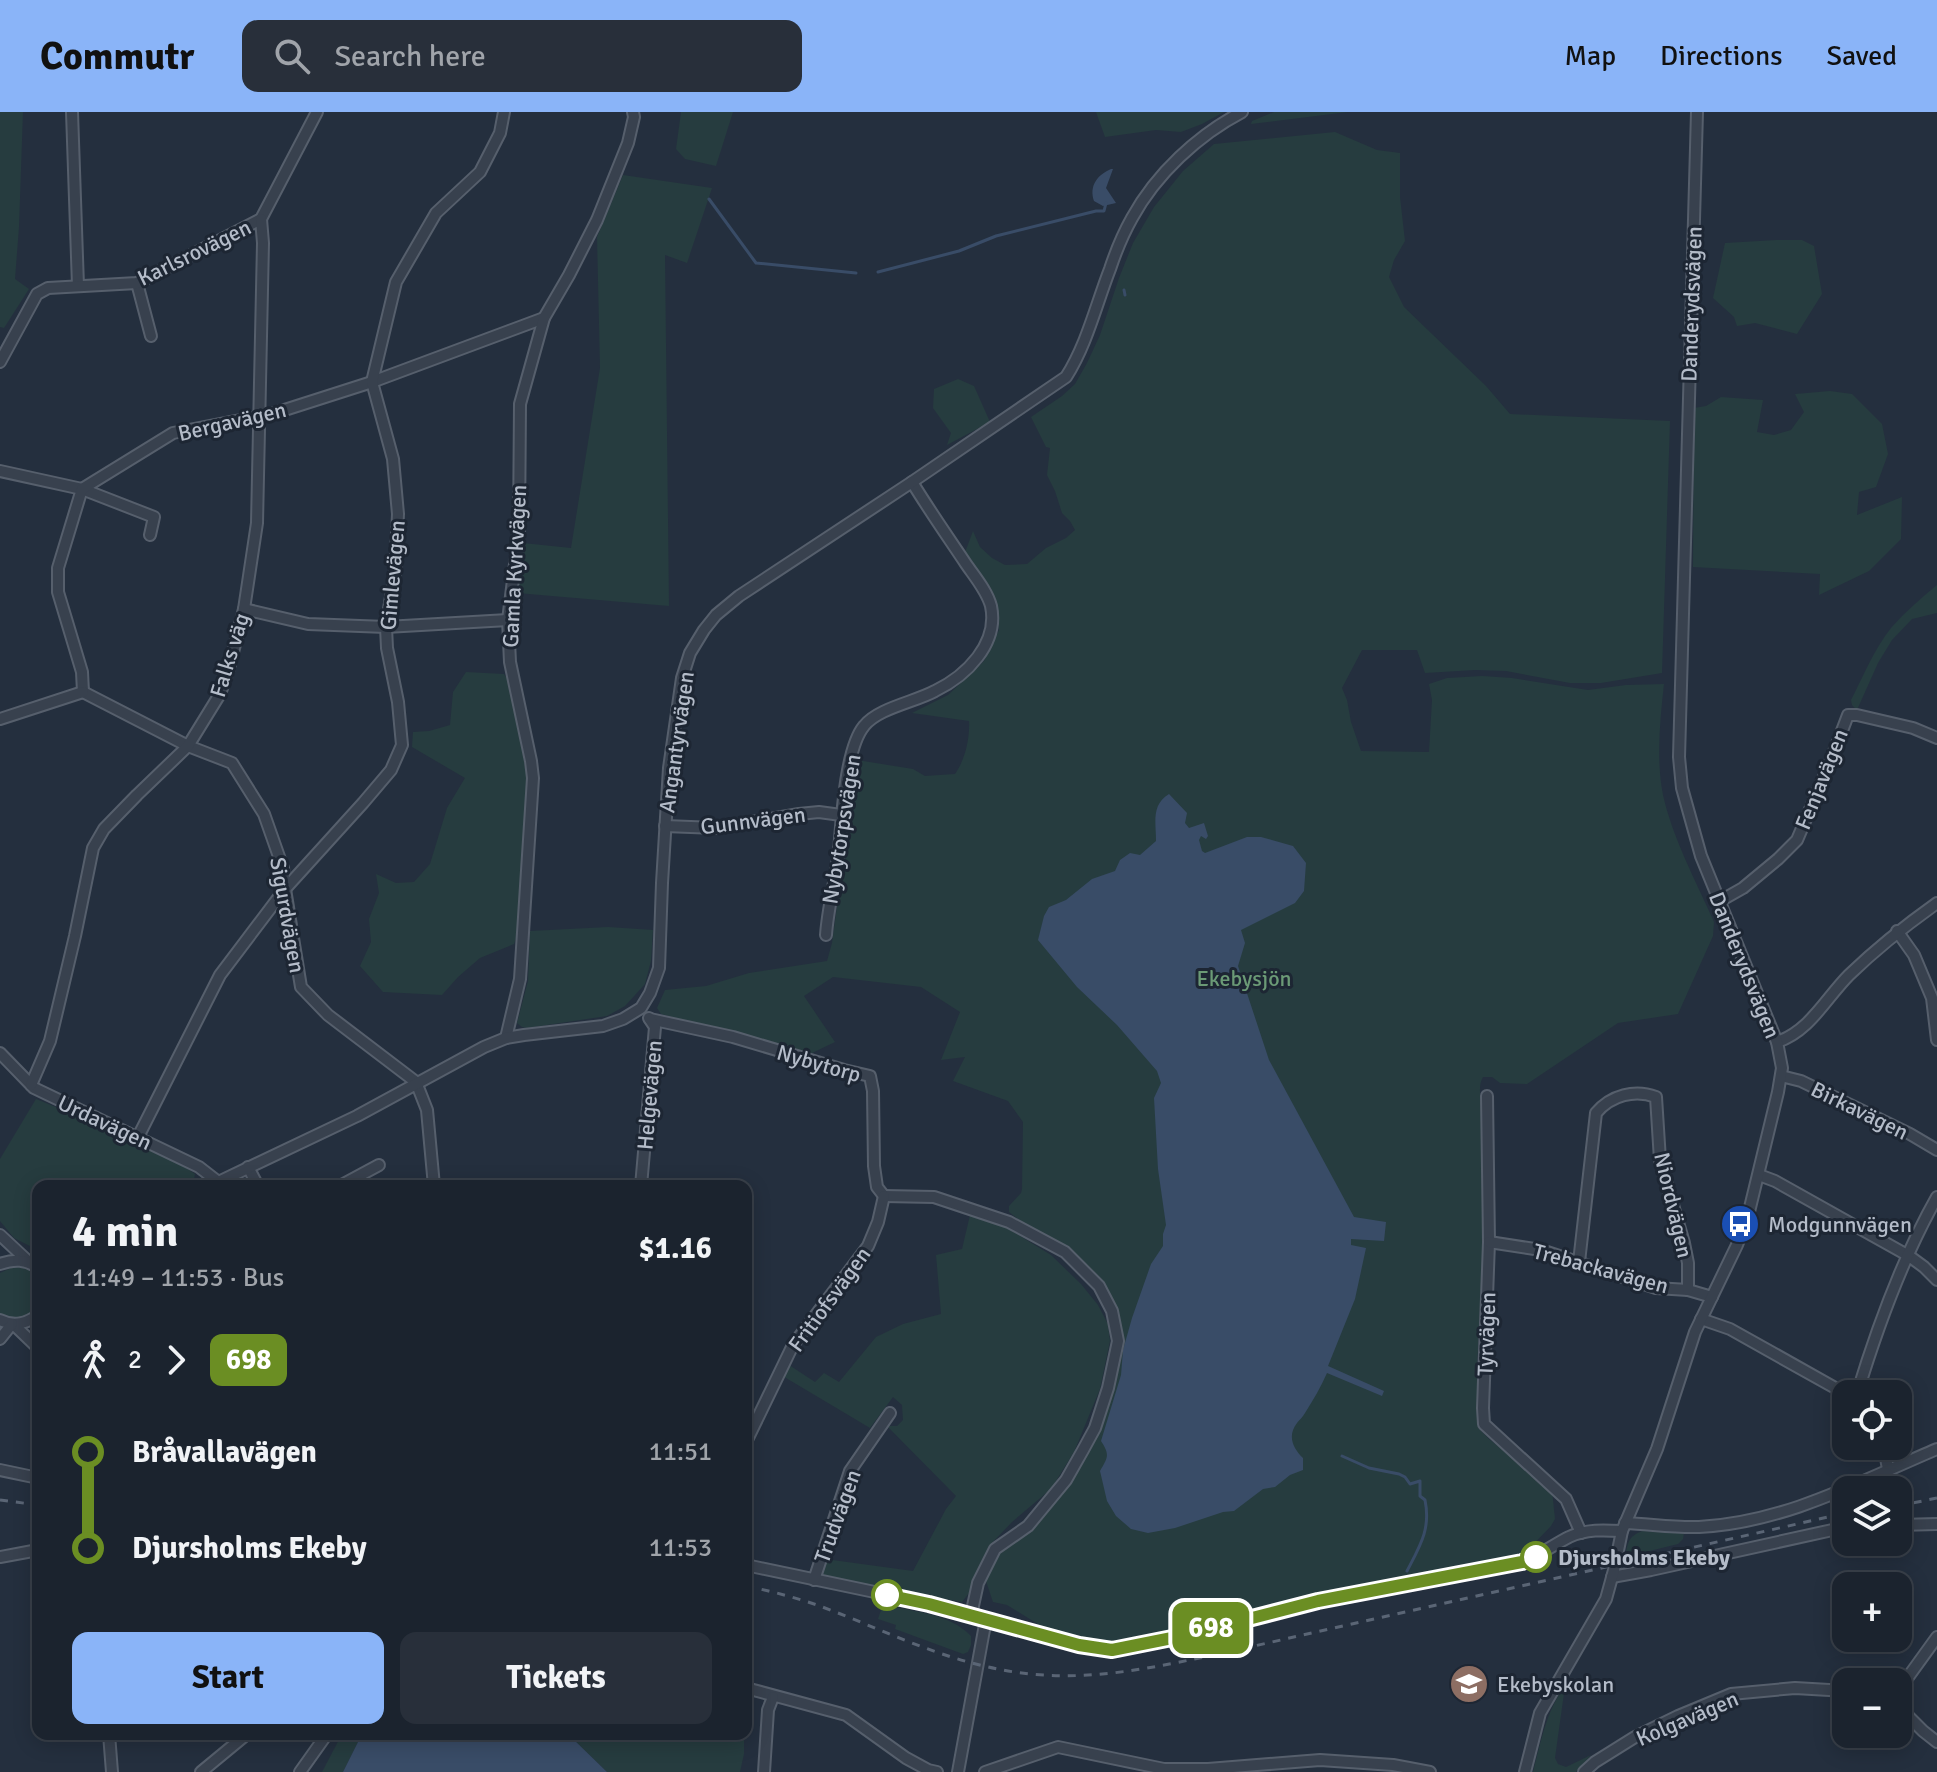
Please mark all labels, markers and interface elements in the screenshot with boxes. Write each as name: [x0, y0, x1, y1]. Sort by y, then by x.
search box: [242, 20, 802, 92]
text: Commutr: [40, 33, 194, 80]
icon: search: [270, 34, 314, 78]
text: Search here: [334, 38, 486, 75]
text: Map: [1564, 39, 1616, 73]
text: Directions: [1660, 39, 1782, 73]
text: Saved: [1826, 39, 1897, 73]
street label: Karlsrovägen: [133, 213, 255, 292]
street label: Danderydsvägen: [1675, 226, 1708, 382]
street label: Bergavägen: [175, 396, 289, 447]
street label: Gamla Kyrkvägen: [497, 484, 532, 648]
street label: Gimlevägen: [374, 519, 411, 631]
street label: Falks väg: [204, 610, 255, 700]
street label: Angantyrvägen: [653, 670, 700, 815]
street label: Fenjavägen: [1789, 725, 1854, 834]
street label: Nybytorpsvägen: [816, 752, 867, 906]
street label: Gunnvägen: [699, 801, 807, 840]
street label: Sigurdvägen: [264, 855, 311, 975]
street label: Danderydsvägen: [1703, 888, 1786, 1042]
park label: Ekebysjön: [1196, 965, 1292, 992]
street label: Helgevägen: [631, 1039, 668, 1151]
street label: Nybytorp: [774, 1039, 864, 1088]
street label: Birkavägen: [1807, 1075, 1913, 1146]
street label: Urdavägen: [53, 1089, 156, 1156]
street label: Niordvägen: [1648, 1150, 1699, 1261]
bus stop icon: Modgunnvägen: [1719, 1203, 1761, 1245]
text: 4 min: [72, 1205, 178, 1259]
place label: Modgunnvägen: [1768, 1211, 1912, 1238]
text: $1.16: [639, 1230, 712, 1267]
street label: Trebackavägen: [1530, 1237, 1672, 1300]
street label: Fritiofsvägen: [782, 1242, 877, 1357]
text: 11:49 – 11:53 · Bus: [72, 1262, 284, 1294]
street label: Tyrvägen: [1472, 1292, 1501, 1376]
icon: walk: [72, 1338, 116, 1382]
icon: forward: [154, 1338, 198, 1382]
text: 698: [226, 1343, 271, 1377]
text: 2: [128, 1344, 142, 1376]
map controls: [1832, 1380, 1912, 1748]
button: locate: [1832, 1380, 1912, 1460]
text: Bråvallavägen: [132, 1434, 317, 1471]
text: 11:51: [649, 1436, 712, 1468]
street label: Trudvägen: [808, 1466, 867, 1566]
button: layers: [1832, 1476, 1912, 1556]
text: Djursholms Ekeby: [132, 1530, 367, 1567]
text: 11:53: [649, 1532, 712, 1564]
marker: Djursholms Ekeby: [1521, 1542, 1551, 1572]
place label: Djursholms Ekeby: [1558, 1544, 1730, 1571]
button: +: [1832, 1572, 1912, 1652]
unlabelled marker: [872, 1580, 902, 1610]
line badge: 698: [1165, 1602, 1257, 1654]
text: 698: [1188, 1611, 1234, 1645]
button: Start: [72, 1632, 384, 1724]
button: Tickets: [400, 1632, 712, 1724]
school or university icon: Ekebyskolan: [1448, 1663, 1490, 1705]
button: −: [1832, 1668, 1912, 1748]
place label: Ekebyskolan: [1497, 1671, 1614, 1698]
street label: Kolgavägen: [1632, 1685, 1742, 1752]

